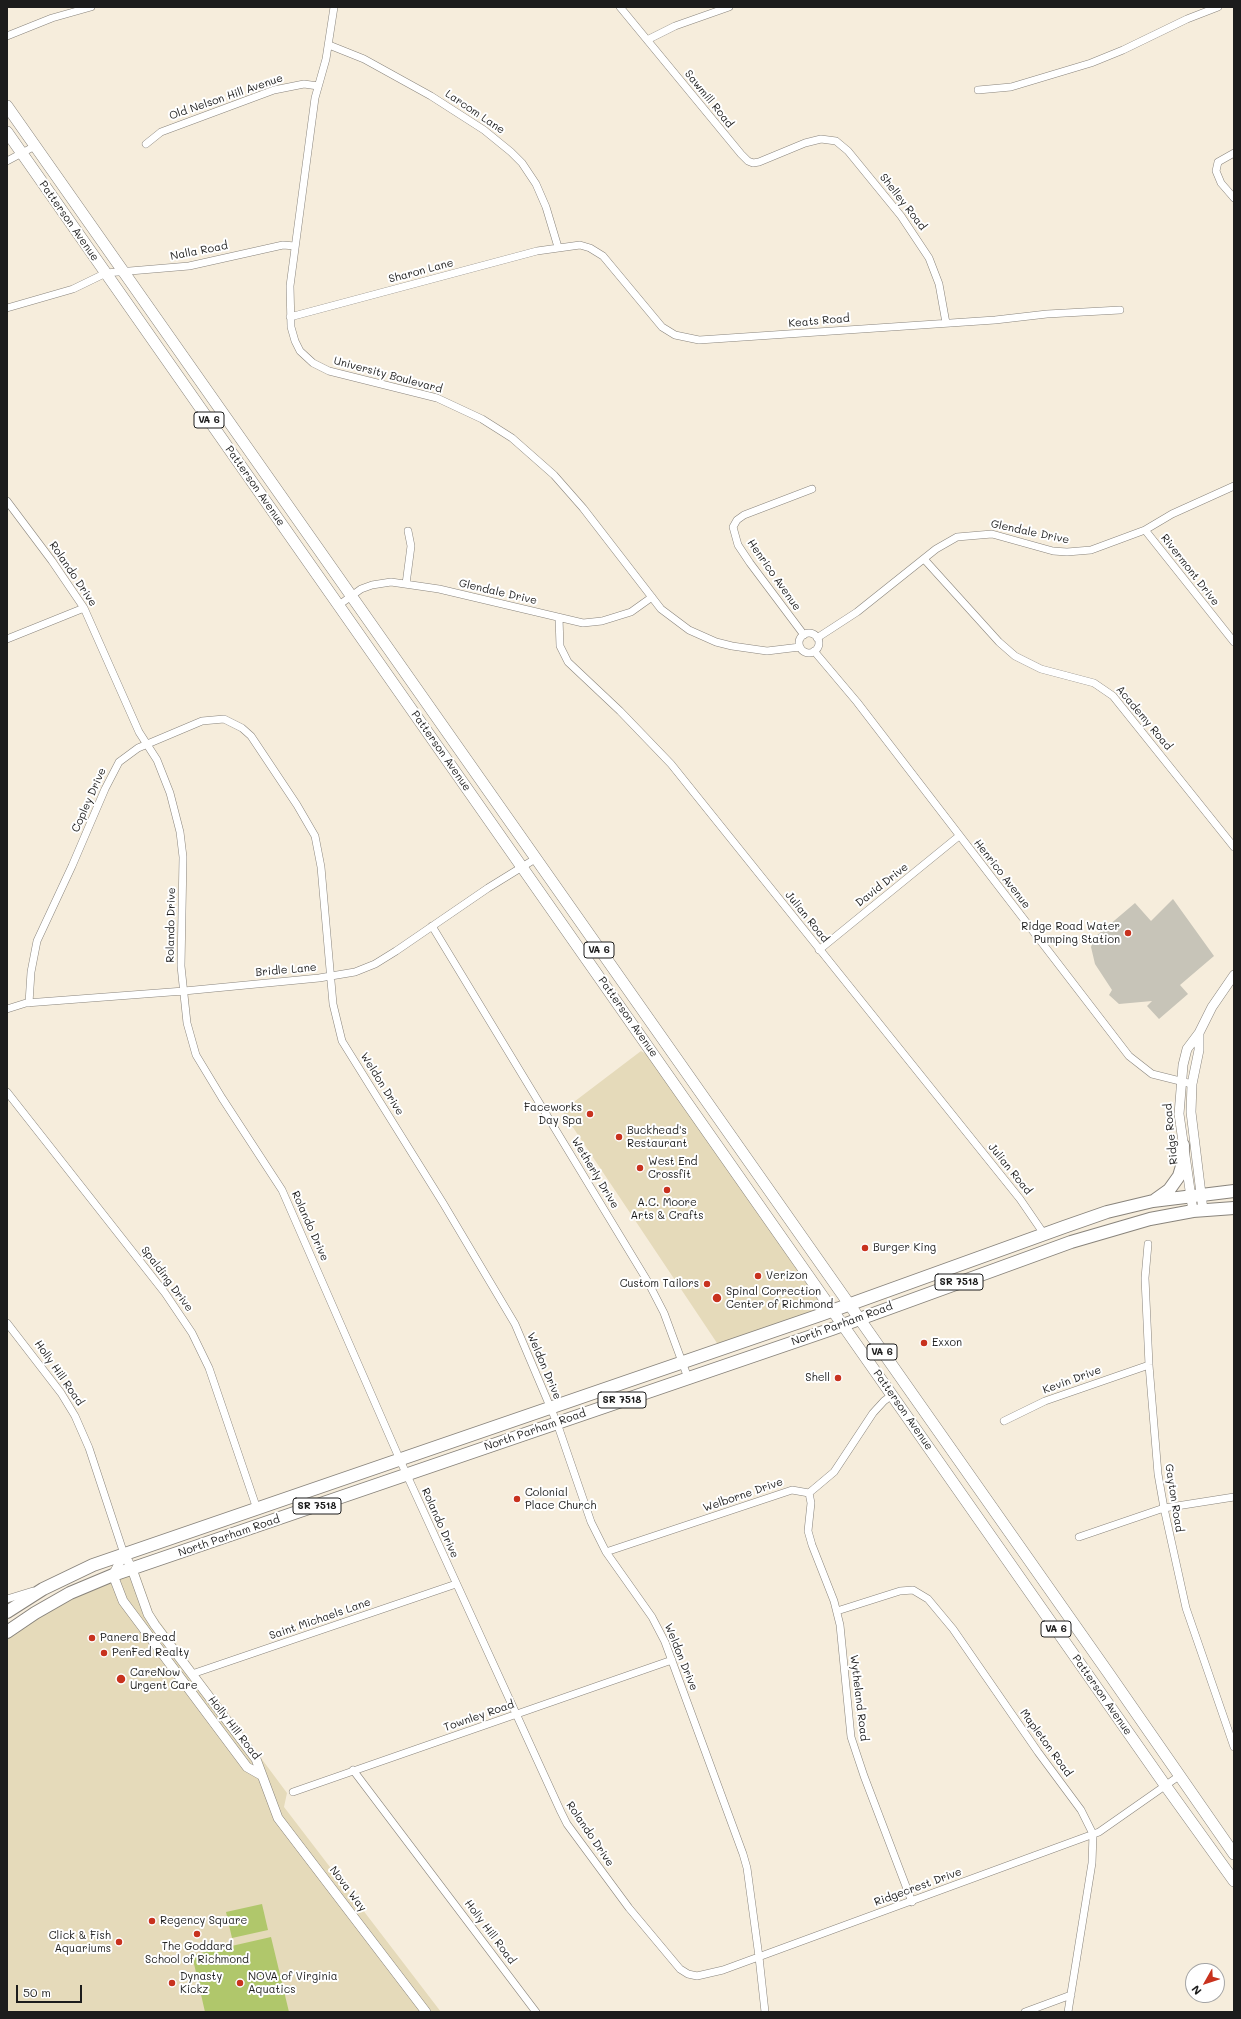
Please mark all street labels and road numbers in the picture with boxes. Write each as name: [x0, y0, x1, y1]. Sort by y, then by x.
street label: Sawmill Road: [682, 68, 736, 130]
street label: Old Nelson Hill Avenue: [167, 71, 285, 123]
street label: Larcom Lane: [443, 87, 507, 137]
street label: Shelley Road: [877, 171, 929, 233]
street label: Patterson Avenue: [36, 178, 102, 264]
street label: Nalla Road: [169, 239, 229, 263]
street label: Sharon Lane: [387, 256, 455, 286]
street label: Keats Road: [788, 312, 850, 330]
street label: University Boulevard: [332, 354, 444, 396]
road number: VA 6: [194, 412, 224, 428]
street label: Patterson Avenue: [222, 443, 288, 529]
street label: Glendale Drive: [990, 517, 1070, 547]
street label: Rivermont Drive: [1158, 532, 1222, 608]
street label: Henrico Avenue: [744, 537, 804, 613]
street label: Rolando Drive: [46, 539, 100, 609]
street label: Glendale Drive: [458, 577, 538, 607]
street label: Academy Road: [1113, 683, 1175, 753]
street label: Patterson Avenue: [408, 708, 474, 794]
street label: Copley Drive: [69, 766, 109, 834]
street label: Henrico Avenue: [971, 837, 1033, 911]
street label: David Drive: [853, 860, 911, 910]
street label: Rolando Drive: [164, 887, 178, 963]
street label: Julian Road: [782, 889, 832, 945]
road number: VA 6: [584, 942, 614, 958]
street label: Bridle Lane: [255, 961, 317, 979]
street label: Patterson Avenue: [595, 974, 661, 1060]
street label: Weldon Drive: [357, 1050, 407, 1118]
street label: Ridge Road: [1161, 1103, 1181, 1165]
street label: Wetherly Drive: [568, 1135, 622, 1211]
street label: Julian Road: [985, 1141, 1035, 1197]
street label: Rolando Drive: [289, 1189, 331, 1263]
street label: Spalding Drive: [138, 1244, 196, 1314]
road number: SR 7518: [935, 1274, 983, 1290]
street label: North Parham Road: [790, 1300, 894, 1348]
street label: Weldon Drive: [524, 1331, 564, 1401]
street label: Holly Hill Road: [32, 1338, 86, 1408]
road number: VA 6: [867, 1344, 897, 1360]
street label: Kevin Drive: [1041, 1363, 1103, 1397]
street label: Patterson Avenue: [870, 1367, 936, 1453]
road number: SR 7518: [598, 1392, 646, 1408]
street label: North Parham Road: [482, 1406, 588, 1454]
street label: Gayton Road: [1162, 1463, 1186, 1533]
street label: Welborne Drive: [701, 1475, 785, 1515]
street label: Rolando Drive: [419, 1486, 461, 1560]
road number: SR 7518: [293, 1498, 341, 1514]
street label: North Parham Road: [176, 1512, 282, 1560]
street label: Saint Michaels Lane: [268, 1595, 372, 1643]
street label: Weldon Drive: [662, 1621, 700, 1693]
road number: VA 6: [1041, 1621, 1071, 1637]
street label: Patterson Avenue: [1069, 1652, 1135, 1738]
street label: Wytheland Road: [847, 1654, 871, 1742]
street label: Holly Hill Road: [205, 1694, 263, 1762]
street label: Townley Road: [442, 1698, 516, 1734]
street label: Mapleton Road: [1017, 1707, 1075, 1779]
street label: Rolando Drive: [563, 1799, 617, 1869]
street label: Nova Way: [327, 1864, 369, 1914]
street label: Ridgecrest Drive: [872, 1865, 964, 1909]
street label: Holly Hill Road: [462, 1897, 518, 1967]

